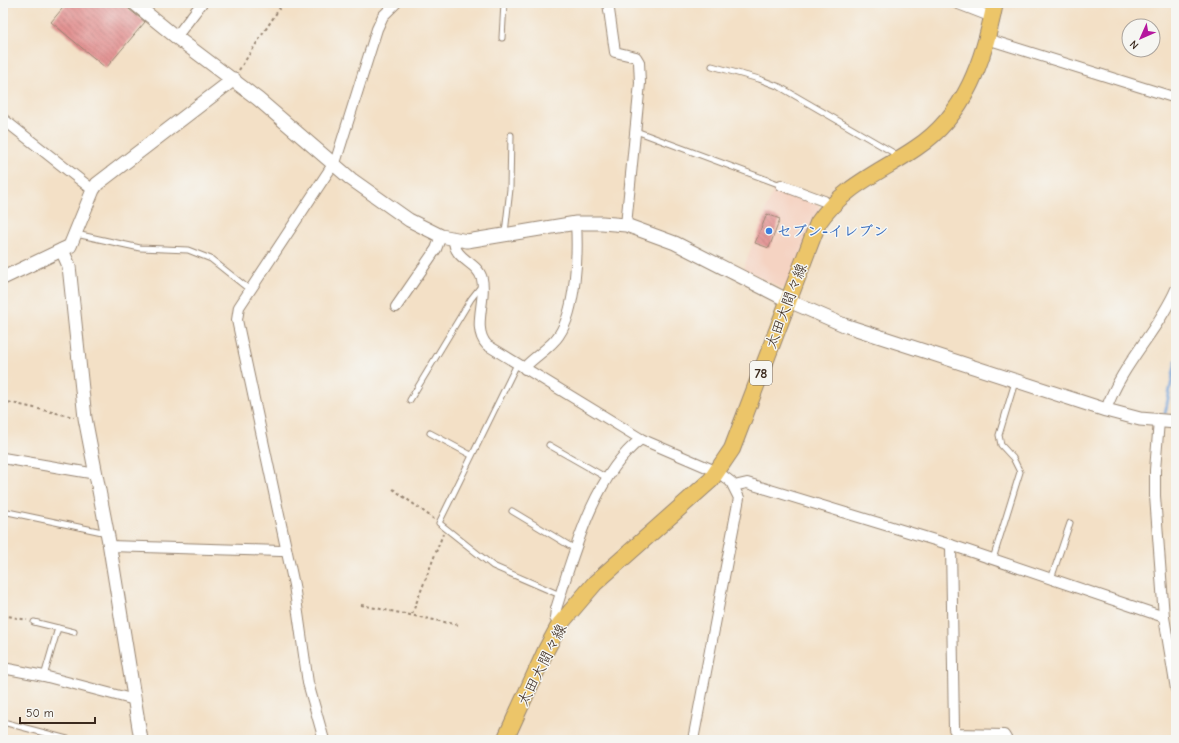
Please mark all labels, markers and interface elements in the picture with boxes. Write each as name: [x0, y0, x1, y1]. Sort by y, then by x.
north arrow: [1121, 18, 1161, 58]
text: N: [1127, 38, 1141, 52]
place label: セブン-イレブン: [777, 222, 888, 240]
marker: セブン-イレブン: [764, 226, 774, 236]
street label: 太田大間々線: [761, 261, 811, 351]
road number: 78: [750, 361, 772, 385]
street label: 太田大間々線: [514, 621, 570, 709]
scale bar: [20, 699, 95, 725]
text: 50 m: [26, 706, 54, 720]

